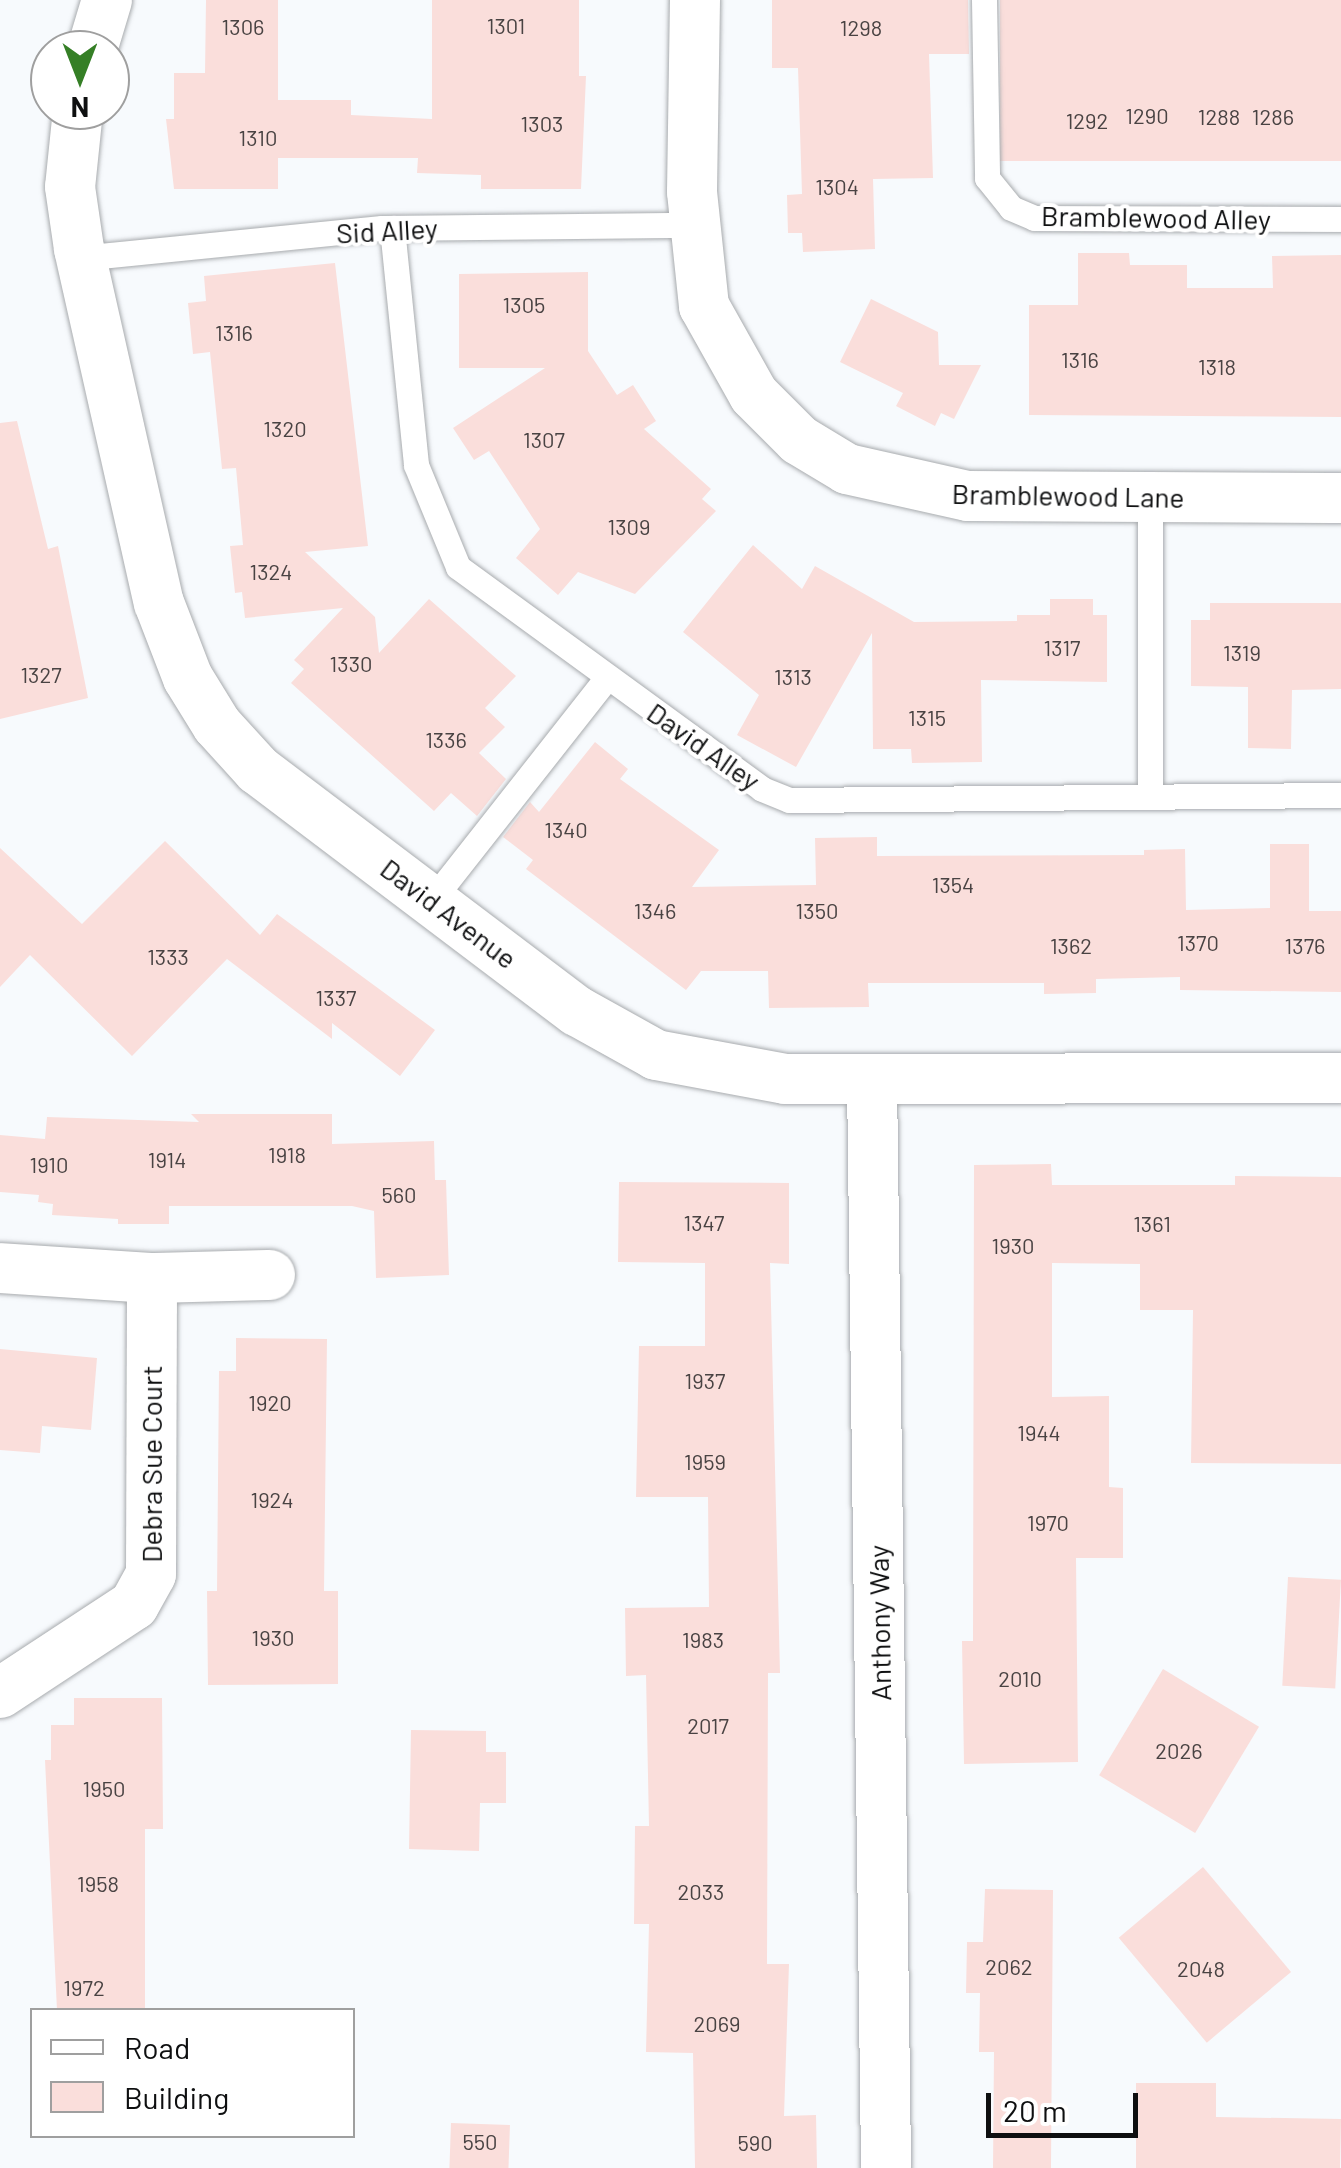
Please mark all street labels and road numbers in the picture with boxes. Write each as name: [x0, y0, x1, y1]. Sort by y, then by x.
street label: Bramblewood Alley: [1041, 198, 1271, 236]
street label: Sid Alley: [335, 211, 439, 249]
street label: Bramblewood Lane: [951, 476, 1185, 514]
street label: David Alley: [641, 695, 767, 797]
street label: David Avenue: [374, 851, 524, 975]
street label: Debra Sue Court: [134, 1365, 168, 1563]
street label: Anthony Way: [861, 1545, 897, 1701]

